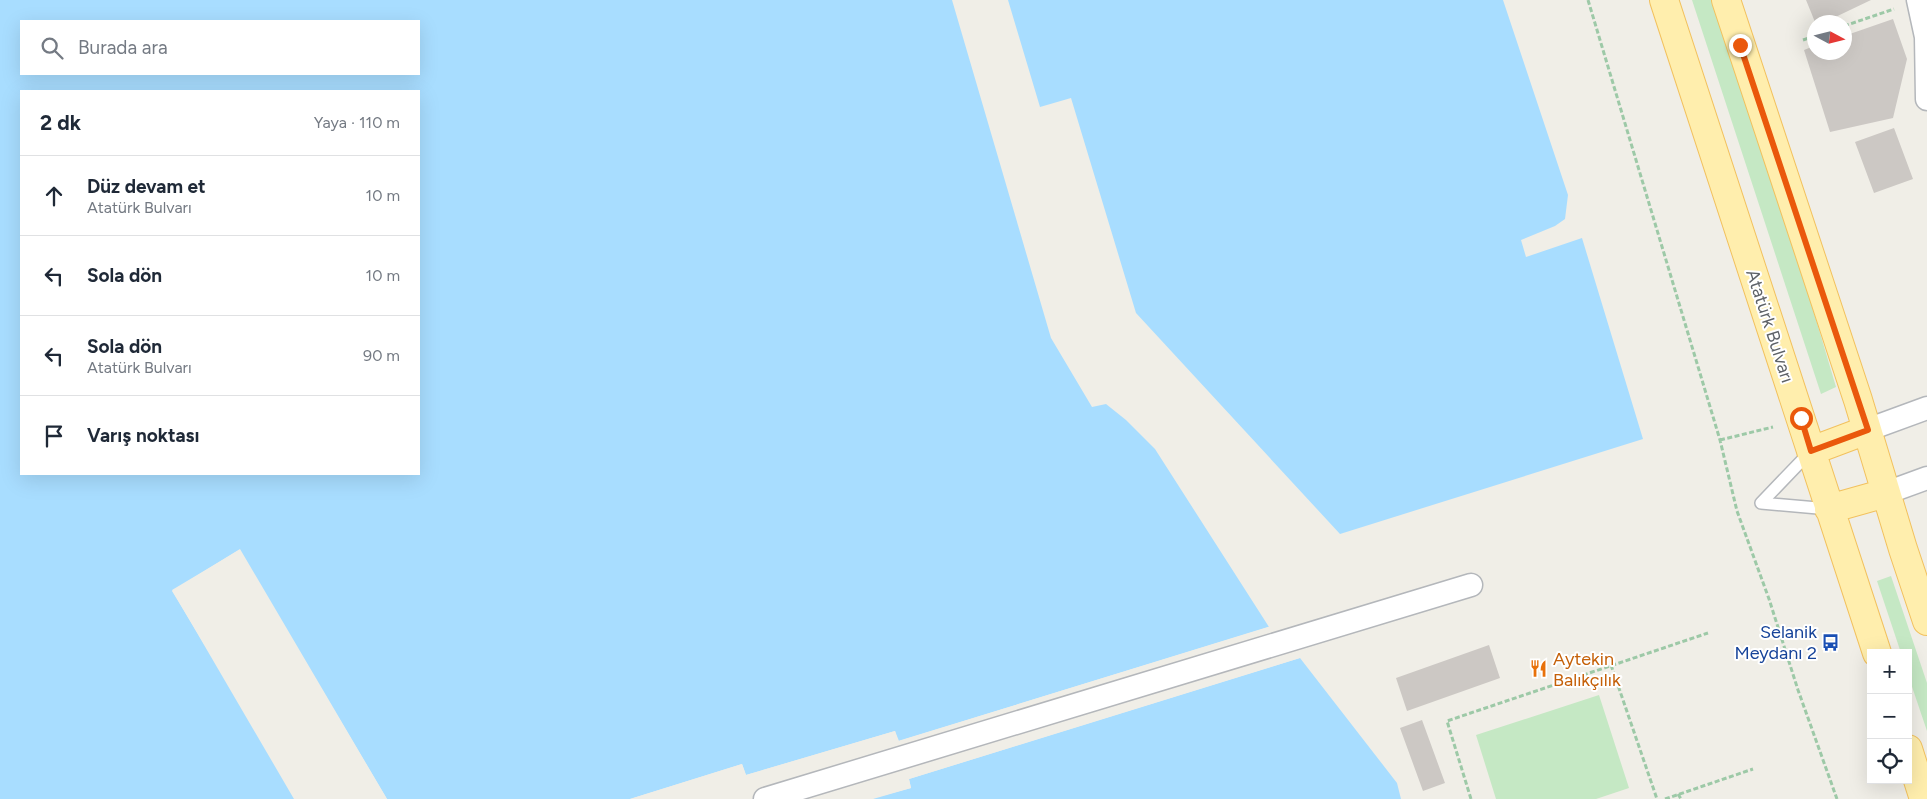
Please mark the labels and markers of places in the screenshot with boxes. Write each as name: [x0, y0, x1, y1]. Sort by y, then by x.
place label: Selanik Meydanı 2: [1734, 621, 1817, 664]
bus stop icon: Selanik Meydanı 2: [1821, 632, 1841, 652]
place label: Aytekin Balıkçılık: [1553, 648, 1621, 691]
restaurant icon: Aytekin Balıkçılık: [1529, 659, 1549, 679]

